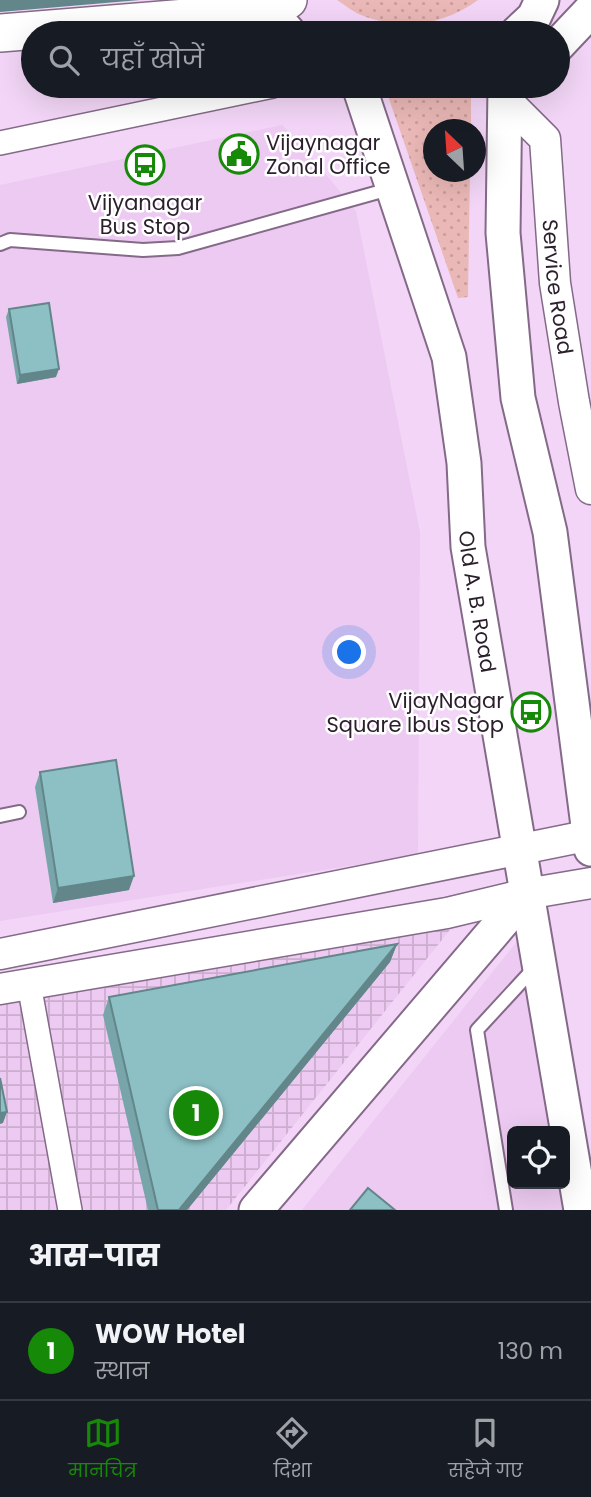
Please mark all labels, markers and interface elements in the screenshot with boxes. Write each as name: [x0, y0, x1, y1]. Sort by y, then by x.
search box: [21, 21, 570, 98]
icon: search: [45, 41, 83, 79]
text: यहाँ खोजें: [101, 41, 204, 77]
north arrow: [423, 119, 486, 182]
place label: Vijaynagar Zonal Office: [266, 128, 390, 181]
public building icon: Vijaynagar Zonal Office: [218, 133, 260, 175]
bus stop icon: Vijyanagar Bus Stop: [124, 144, 166, 186]
place label: Vijyanagar Bus Stop: [88, 188, 202, 241]
street label: Service Road: [536, 218, 581, 357]
street label: Old A. B. Road: [453, 530, 504, 675]
your location: [332, 635, 366, 669]
place label: VijayNagar Square Ibus Stop: [326, 686, 504, 739]
bus stop icon: VijayNagar Square Ibus Stop: [510, 691, 552, 733]
pin: 1: [173, 1087, 219, 1139]
map controls: [507, 1126, 570, 1189]
button: locate: [507, 1126, 570, 1189]
text: आस-पास: [28, 1234, 160, 1277]
text: WOW Hotel: [95, 1316, 245, 1352]
text: 1: [47, 1335, 55, 1367]
text: 130 m: [498, 1335, 563, 1367]
text: स्थान: [95, 1355, 149, 1387]
tab: मानचित्र: [68, 1414, 137, 1485]
tab: दिशा: [273, 1414, 312, 1485]
tab: सहेजे गए: [448, 1414, 523, 1485]

